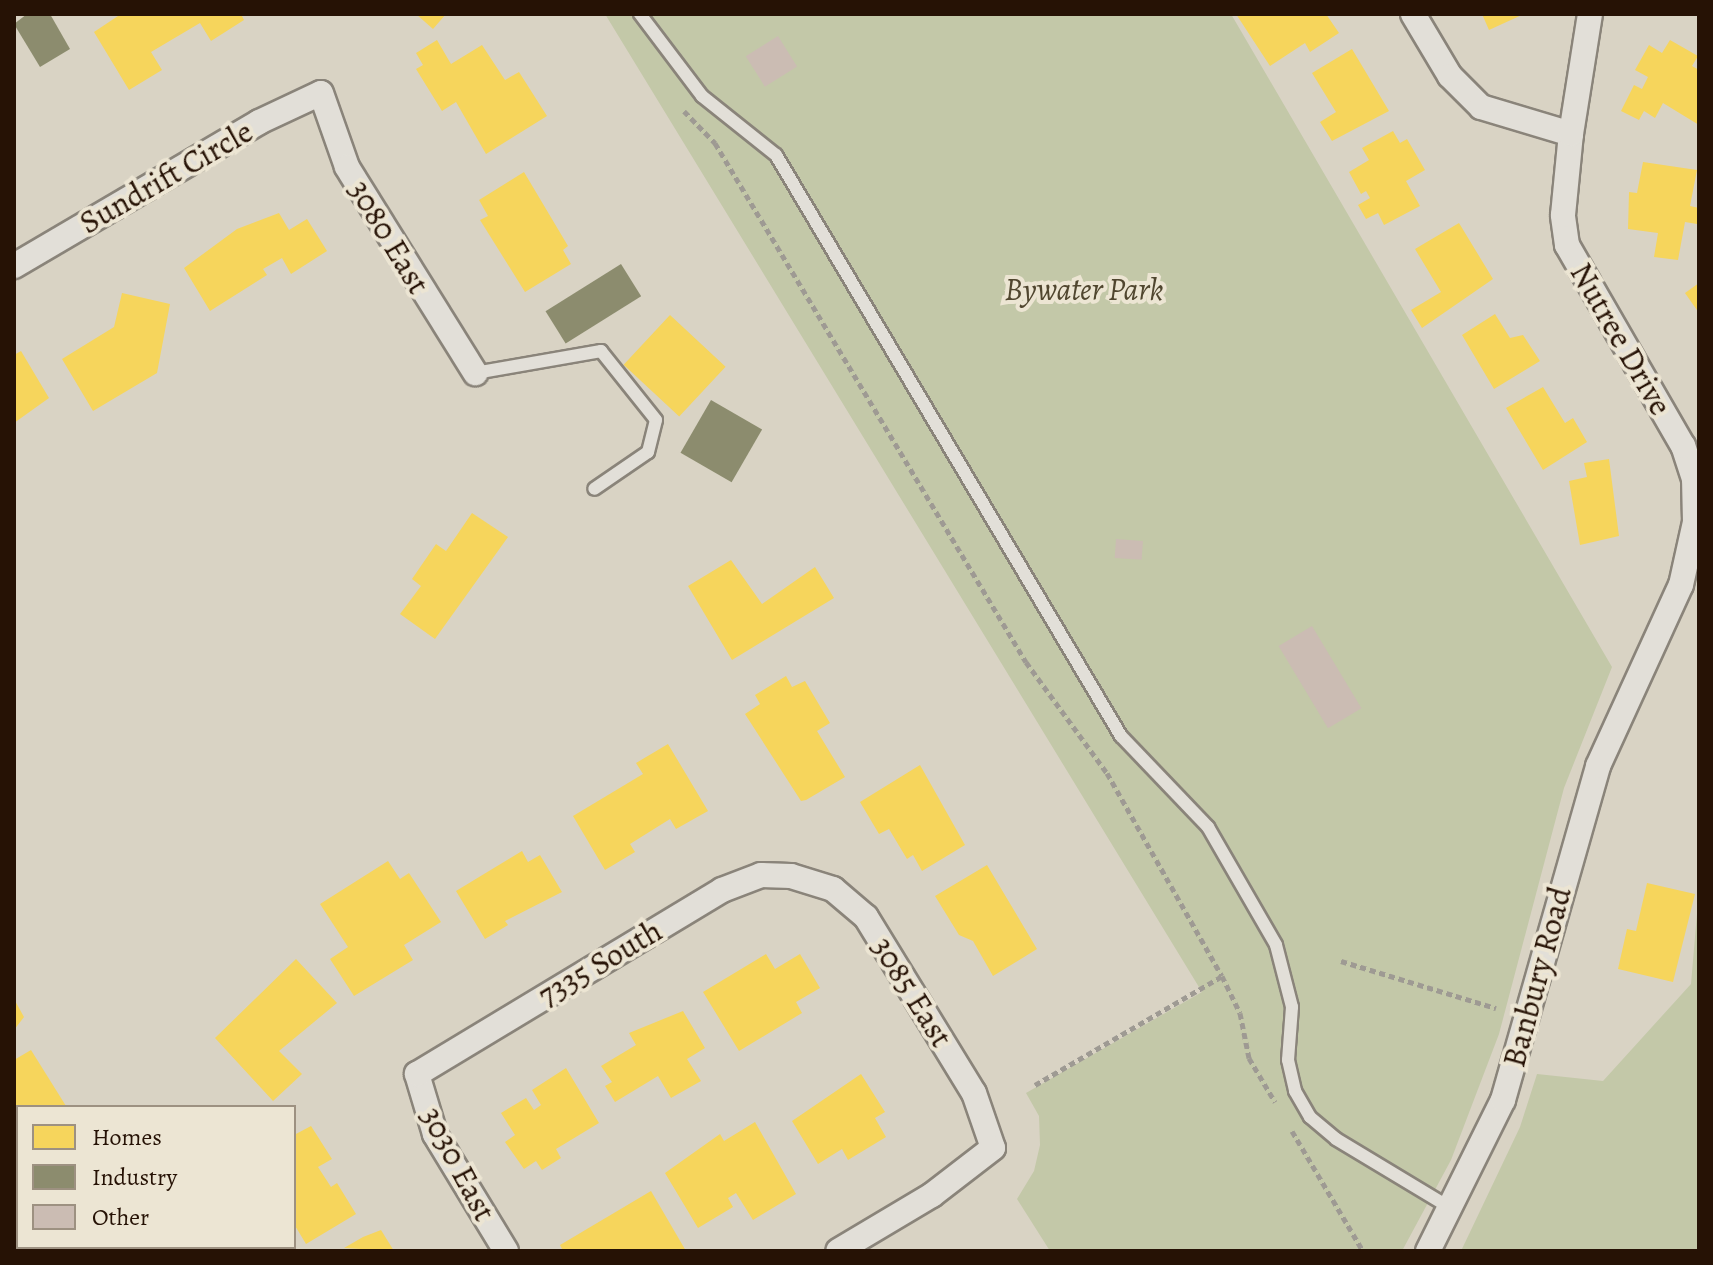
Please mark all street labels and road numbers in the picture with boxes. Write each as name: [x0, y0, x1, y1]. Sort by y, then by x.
street label: Sundrift Circle: [73, 112, 259, 242]
street label: 3080 East: [340, 173, 438, 301]
street label: Nutree Drive: [1562, 256, 1680, 422]
street label: Banbury Road: [1495, 883, 1579, 1071]
street label: 7335 South: [531, 911, 669, 1015]
street label: 3085 East: [863, 930, 961, 1054]
street label: 3030 East: [412, 1100, 504, 1228]

